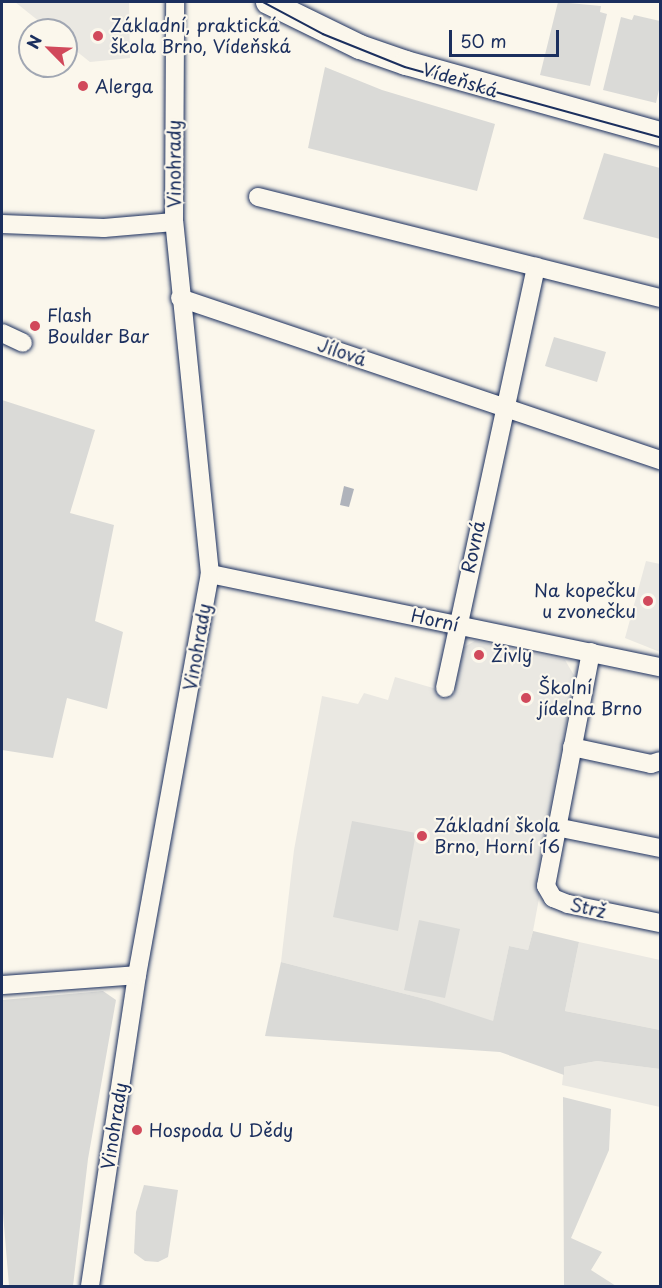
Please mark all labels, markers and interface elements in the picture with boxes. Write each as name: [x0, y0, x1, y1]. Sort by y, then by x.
place label: Základní, praktická škola Brno, Vídeňská: [110, 15, 290, 57]
north arrow: [18, 18, 78, 78]
scale bar: [452, 18, 562, 56]
text: 50 m: [460, 27, 507, 54]
marker: Základní, praktická škola Brno, Vídeňská: [91, 29, 105, 43]
text: N: [20, 31, 47, 52]
street label: Vídeňská: [420, 58, 500, 102]
place label: Alerga: [95, 75, 153, 97]
marker: Alerga: [76, 79, 90, 93]
street label: Vinohrady: [163, 120, 185, 208]
place label: Flash Boulder Bar: [47, 305, 150, 348]
marker: Flash Boulder Bar: [28, 319, 42, 333]
street label: Jílová: [315, 334, 369, 370]
street label: Rovná: [457, 519, 489, 575]
place label: Na kopečku u zvonečku: [535, 580, 636, 622]
marker: Na kopečku u zvonečku: [641, 594, 655, 608]
street label: Vinohrady: [179, 602, 215, 692]
street label: Horní: [409, 604, 461, 636]
place label: Živly: [491, 644, 532, 666]
marker: Živly: [472, 648, 486, 662]
place label: Školní jídelna Brno: [538, 677, 642, 720]
marker: Školní jídelna Brno: [519, 691, 533, 705]
place label: Základní škola Brno, Horní 16: [434, 815, 561, 858]
marker: Základní škola Brno, Horní 16: [415, 829, 429, 843]
street label: Strž: [568, 893, 608, 923]
street label: Vinohrady: [96, 1081, 132, 1171]
place label: Hospoda U Dědy: [149, 1119, 294, 1141]
marker: Hospoda U Dědy: [130, 1123, 144, 1137]

